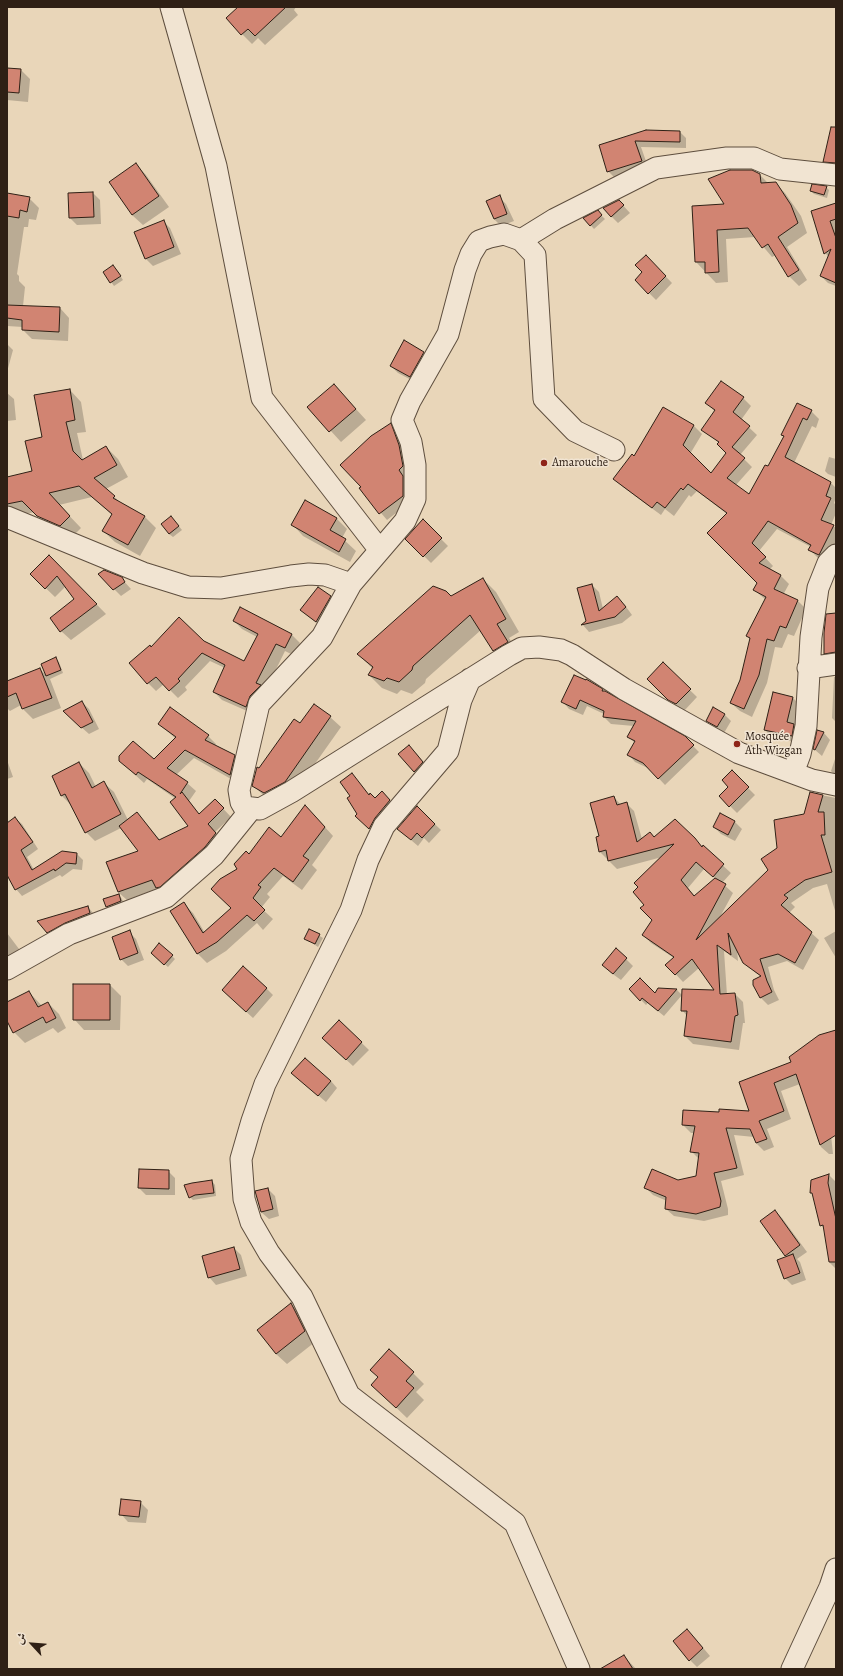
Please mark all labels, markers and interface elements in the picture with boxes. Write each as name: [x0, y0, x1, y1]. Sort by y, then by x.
place label: Amarouche: [552, 456, 608, 470]
marker: Amarouche: [539, 458, 549, 468]
place label: Mosquée Ath Wizgan: [745, 730, 802, 758]
marker: Mosquée Ath Wizgan: [732, 739, 742, 749]
north arrow: [12, 1624, 52, 1664]
text: ش: [12, 1630, 30, 1647]

